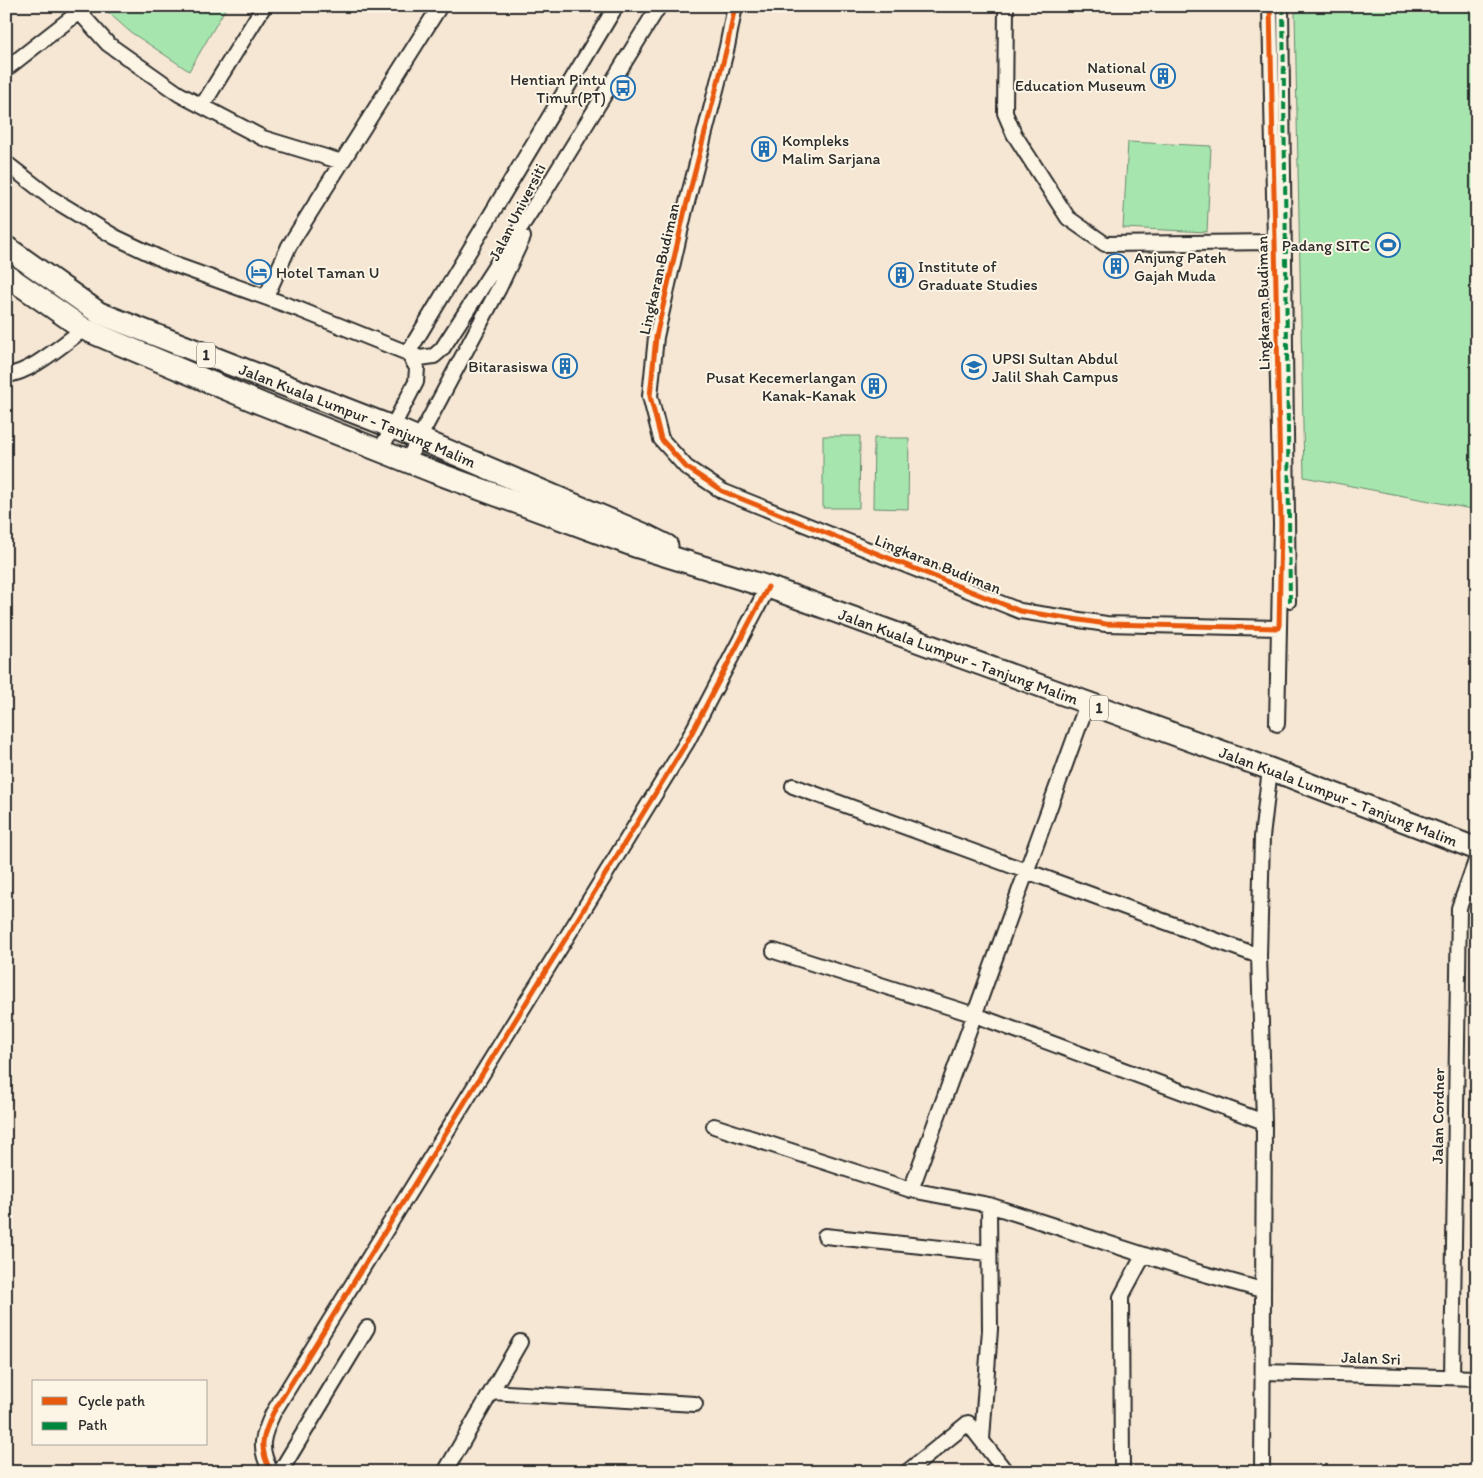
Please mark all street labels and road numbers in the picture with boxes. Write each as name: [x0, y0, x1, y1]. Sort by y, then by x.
street label: Jalan Universiti: [484, 160, 550, 264]
street label: Lingkaran Budiman: [635, 201, 683, 337]
street label: Lingkaran Budiman: [1252, 235, 1274, 370]
road number: 1: [197, 342, 215, 368]
street label: Jalan Kuala Lumpur - Tanjung Malim: [236, 359, 479, 471]
street label: Lingkaran Budiman: [872, 530, 1004, 598]
street label: Jalan Kuala Lumpur - Tanjung Malim: [836, 604, 1081, 708]
road number: 1: [1090, 696, 1108, 720]
street label: Jalan Kuala Lumpur - Tanjung Malim: [1217, 742, 1461, 850]
street label: Jalan Cordner: [1428, 1067, 1448, 1164]
street label: Jalan Sri: [1341, 1347, 1401, 1369]

